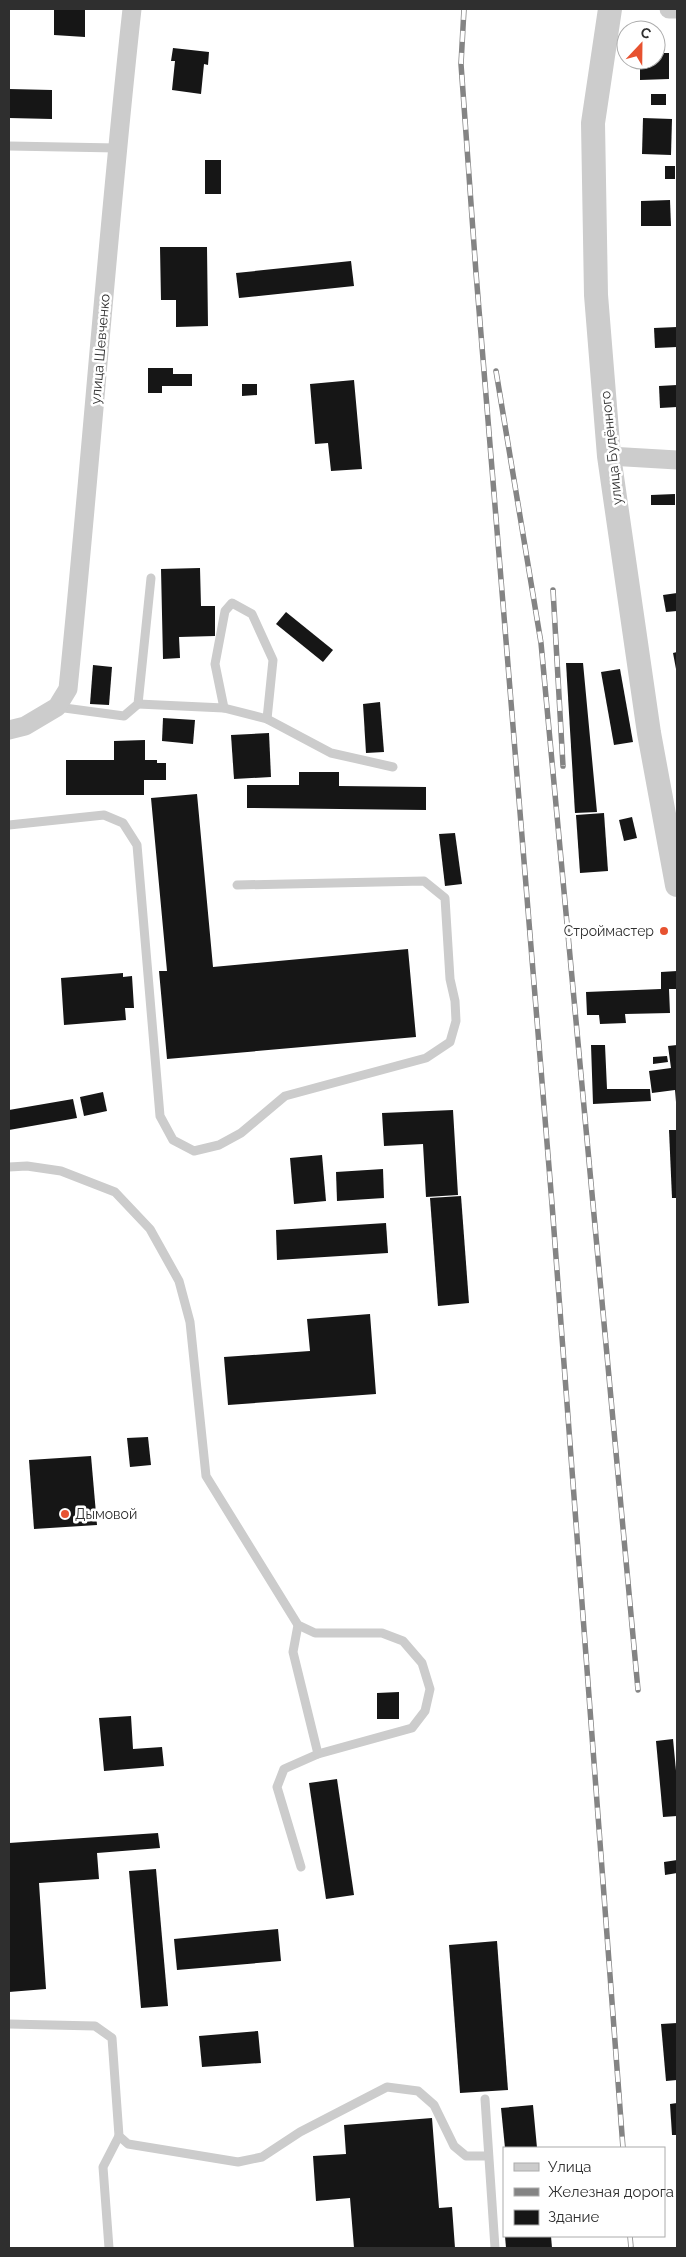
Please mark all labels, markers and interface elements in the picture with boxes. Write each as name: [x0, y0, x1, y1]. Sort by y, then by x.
north arrow: [616, 20, 666, 70]
text: С: [638, 24, 654, 42]
street label: улица Шевченко: [87, 293, 113, 405]
street label: улица Будённого: [597, 390, 625, 506]
place label: Строймастер: [564, 923, 654, 939]
marker: Строймастер: [658, 925, 670, 937]
place label: Дымовой: [75, 1506, 137, 1522]
marker: Дымовой: [59, 1508, 71, 1520]
legend: [503, 2147, 666, 2237]
text: Улица: [548, 2158, 592, 2176]
text: Железная дорога: [548, 2183, 674, 2201]
text: Здание: [548, 2208, 600, 2226]

